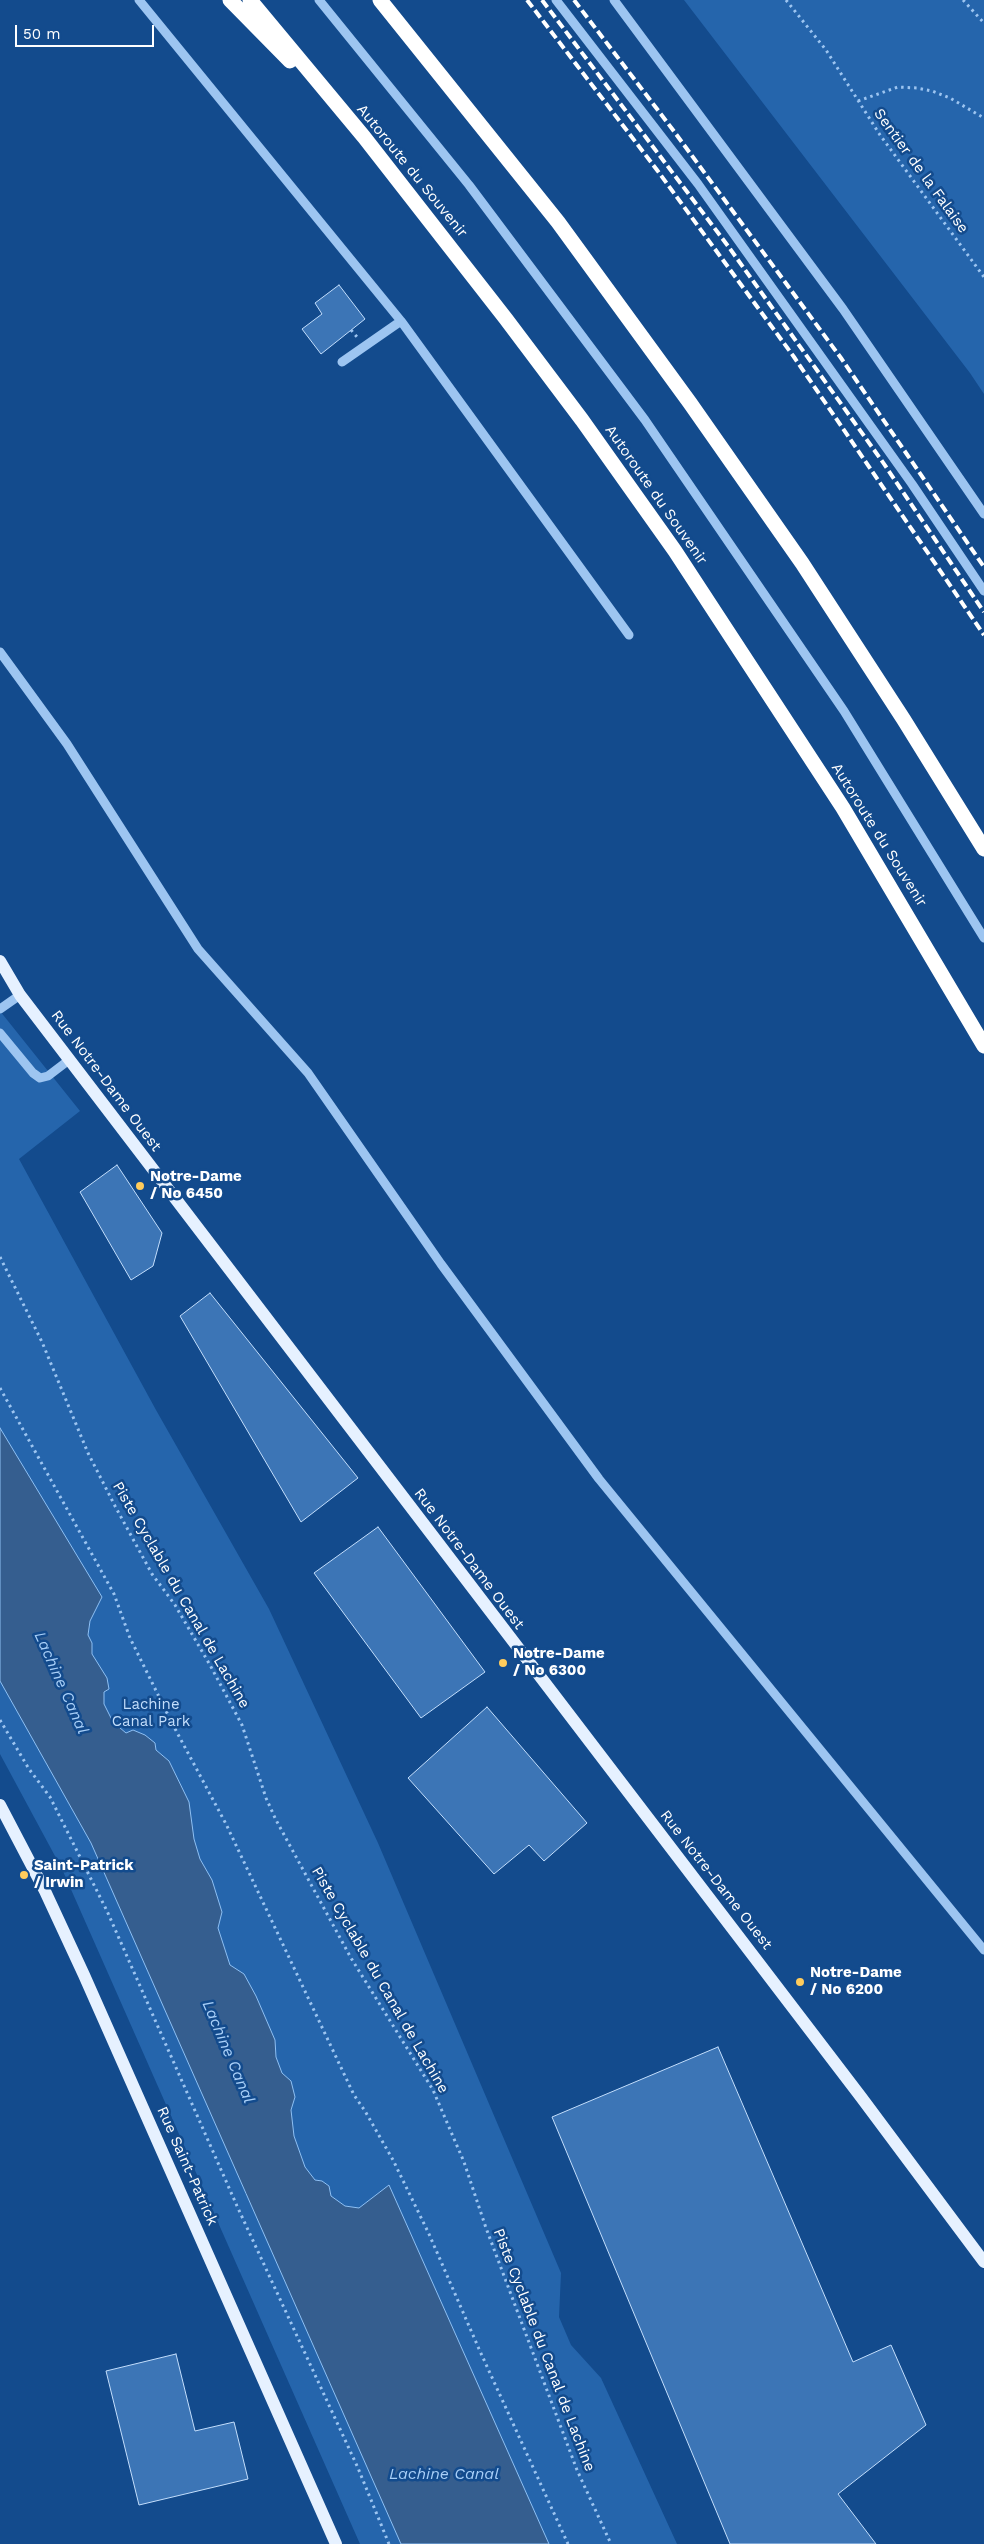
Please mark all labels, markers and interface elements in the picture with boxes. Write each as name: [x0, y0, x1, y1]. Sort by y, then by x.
scale bar: [18, 15, 156, 47]
text: 50 m: [23, 25, 60, 43]
street label: Autoroute du Souvenir: [353, 101, 471, 241]
street label: Sentier de la Falaise: [870, 105, 972, 237]
street label: Autoroute du Souvenir: [601, 422, 711, 568]
street label: Autoroute du Souvenir: [827, 760, 931, 910]
street label: Rue Notre-Dame Ouest: [47, 1007, 165, 1155]
place label: Notre-Dame / No 6450: [150, 1168, 242, 1203]
marker: Notre-Dame / No 6450: [134, 1180, 146, 1192]
street label: Piste Cyclable du Canal de Lachine: [109, 1478, 253, 1712]
street label: Rue Notre-Dame Ouest: [410, 1485, 528, 1633]
water label: Lachine Canal: [30, 1629, 92, 1737]
place label: Notre-Dame / No 6300: [513, 1645, 605, 1680]
marker: Notre-Dame / No 6300: [497, 1657, 509, 1669]
park label: Lachine Canal Park: [112, 1696, 190, 1731]
street label: Rue Notre-Dame Ouest: [656, 1807, 776, 1953]
place label: Saint-Patrick / Irwin: [34, 1857, 134, 1892]
street label: Piste Cyclable du Canal de Lachine: [308, 1863, 452, 2097]
marker: Saint-Patrick / Irwin: [18, 1869, 30, 1881]
place label: Notre-Dame / No 6200: [810, 1964, 902, 1999]
marker: Notre-Dame / No 6200: [794, 1976, 806, 1988]
water label: Lachine Canal: [198, 1998, 258, 2106]
street label: Rue Saint-Patrick: [153, 2104, 221, 2228]
street label: Piste Cyclable du Canal de Lachine: [489, 2226, 599, 2474]
water label: Lachine Canal: [389, 2464, 499, 2484]

